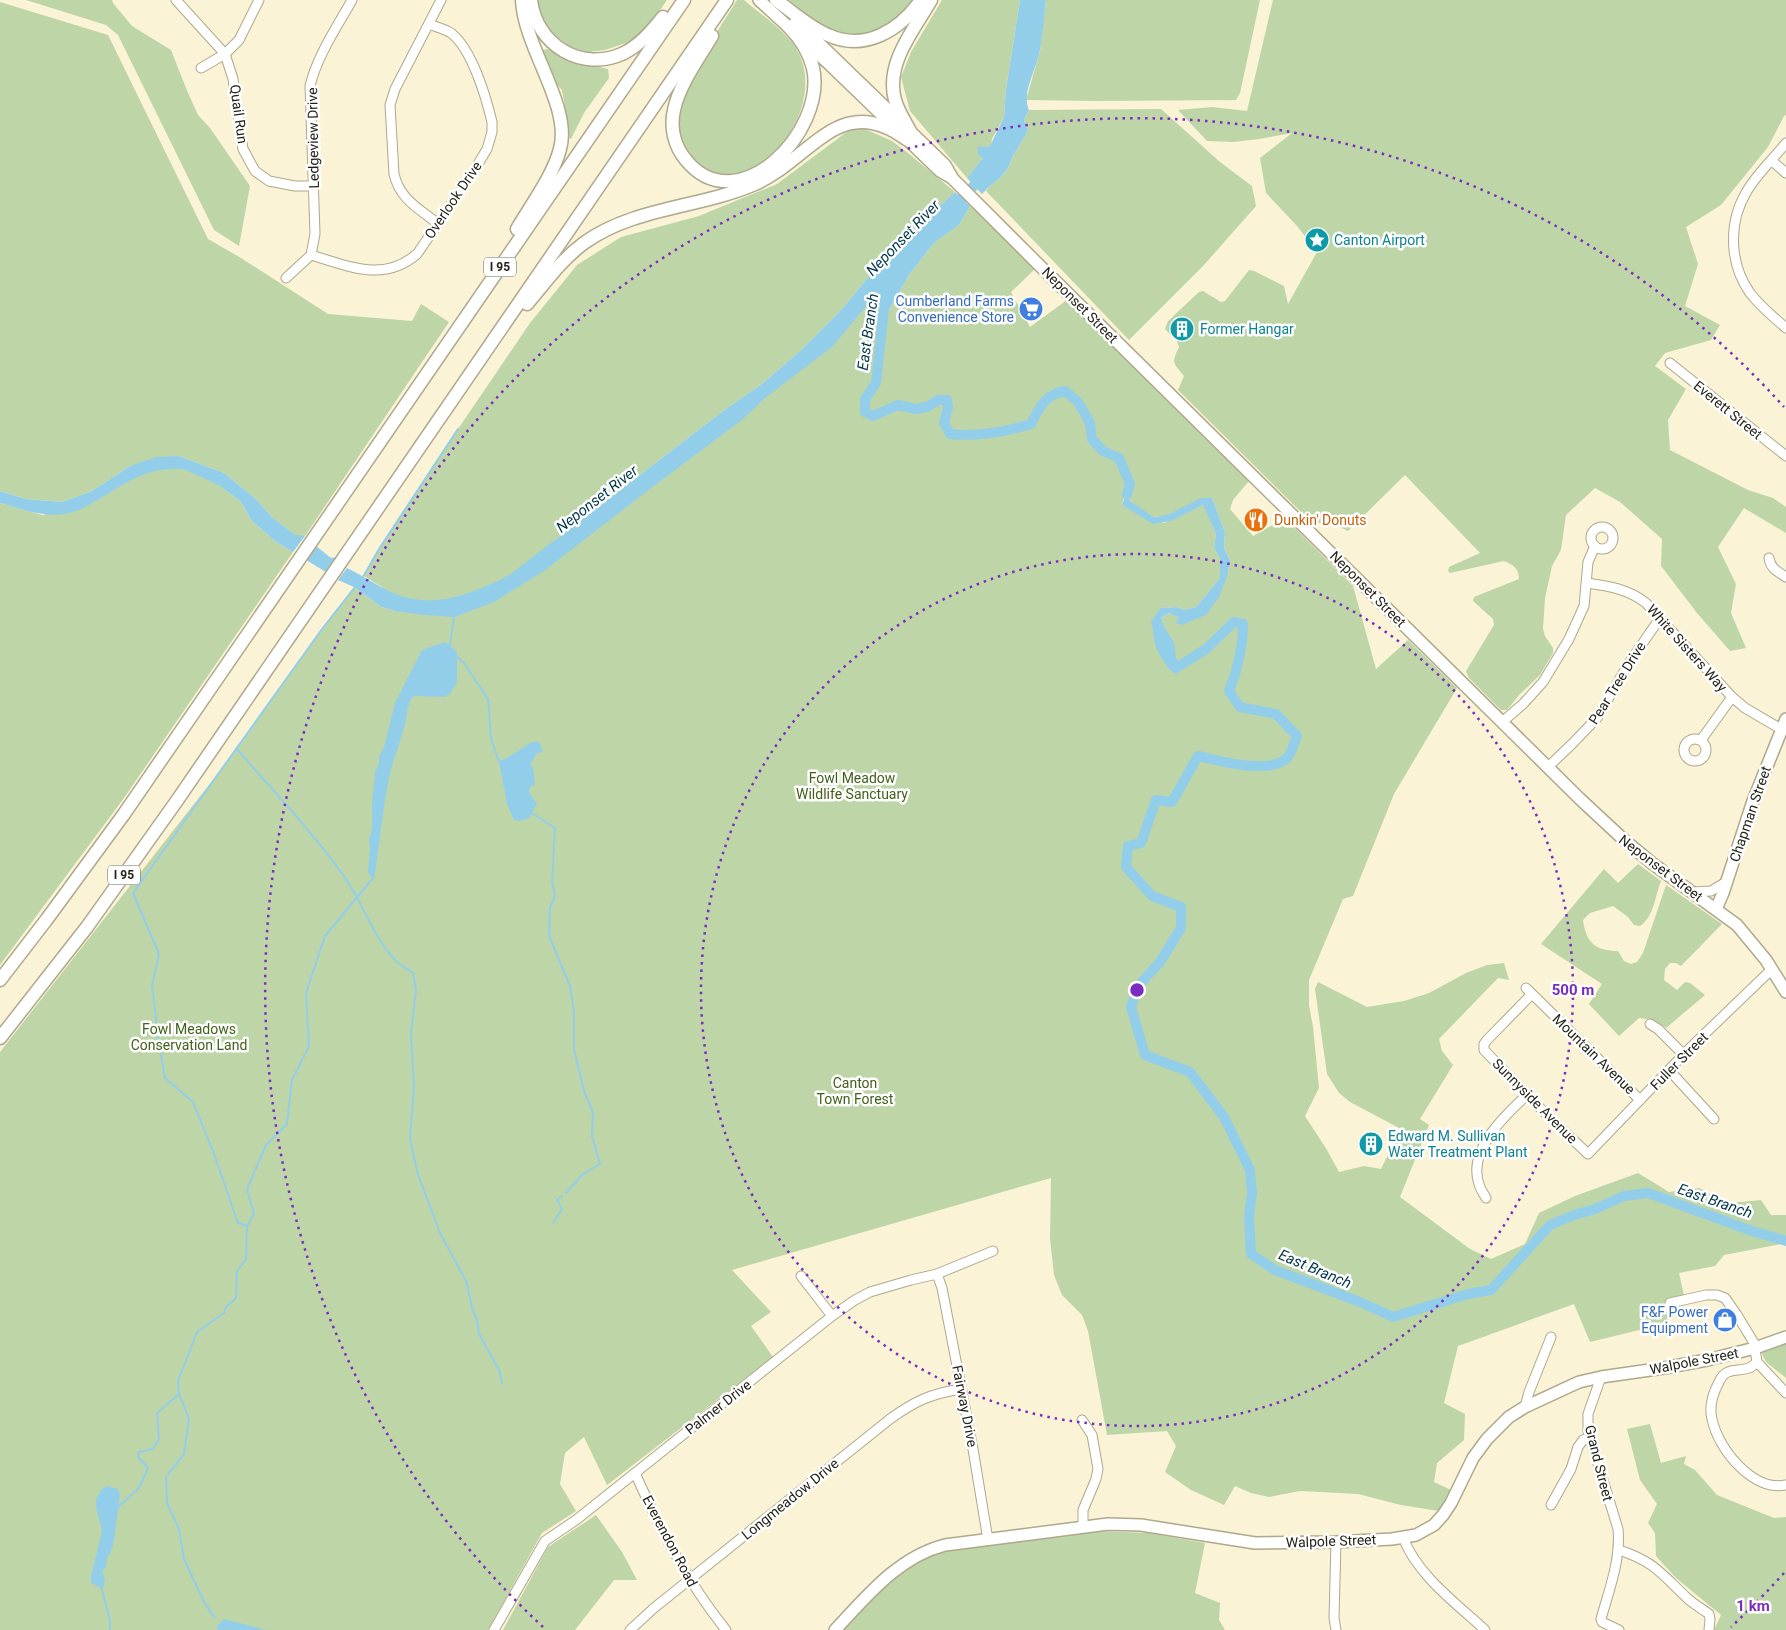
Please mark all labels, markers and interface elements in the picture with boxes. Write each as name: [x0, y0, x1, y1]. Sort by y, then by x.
street label: Quail Run: [227, 84, 251, 144]
street label: Ledgeview Drive: [304, 87, 322, 189]
street label: Overlook Drive: [421, 158, 485, 242]
water label: Neponset River: [862, 196, 944, 280]
place icon: Canton Airport: [1304, 227, 1330, 253]
place label: Canton Airport: [1334, 232, 1425, 248]
road number: I 95: [484, 258, 516, 276]
street label: Neponset Street: [1039, 264, 1122, 347]
water label: East Branch: [854, 292, 882, 372]
place label: Cumberland Farms Convenience Store: [895, 293, 1014, 325]
supermarket icon: Cumberland Farms Convenience Store: [1018, 296, 1044, 322]
building icon: Former Hangar: [1169, 316, 1195, 342]
place label: Former Hangar: [1200, 321, 1294, 337]
street label: Everett Street: [1691, 378, 1766, 443]
water label: Neponset River: [553, 461, 642, 536]
restaurant icon: Dunkin' Donuts: [1243, 507, 1269, 533]
place label: Dunkin' Donuts: [1274, 512, 1367, 528]
street label: Neponset Street: [1327, 548, 1410, 631]
street label: White Sisters Way: [1644, 601, 1731, 695]
street label: Pear Tree Drive: [1585, 639, 1649, 727]
street label: Chapman Street: [1726, 764, 1774, 864]
park label: Fowl Meadow Wildlife Sanctuary: [796, 770, 908, 802]
street label: Neponset Street: [1616, 831, 1706, 905]
road number: I 95: [108, 866, 140, 884]
centre of rings: [1128, 981, 1146, 999]
text: 500 m: [1552, 981, 1594, 999]
street label: Mountain Avenue: [1550, 1011, 1638, 1097]
park label: Fowl Meadows Conservation Land: [131, 1021, 247, 1053]
street label: Fuller Street: [1647, 1029, 1711, 1093]
street label: Sunnyside Avenue: [1489, 1055, 1581, 1147]
park label: Canton Town Forest: [817, 1075, 894, 1107]
place label: Edward M. Sullivan Water Treatment Plant: [1388, 1128, 1528, 1160]
building icon: Edward M. Sullivan Water Treatment Plant: [1358, 1131, 1384, 1157]
water label: East Branch: [1675, 1180, 1755, 1222]
water label: East Branch: [1276, 1246, 1354, 1292]
place label: F&F Power Equipment: [1641, 1304, 1708, 1336]
shop icon: F&F Power Equipment: [1712, 1307, 1738, 1333]
street label: Walpole Street: [1648, 1344, 1740, 1377]
street label: Fairway Drive: [949, 1364, 981, 1448]
street label: Palmer Drive: [682, 1376, 754, 1438]
street label: Grand Street: [1582, 1423, 1616, 1503]
street label: Longmeadow Drive: [738, 1455, 842, 1543]
street label: Everendon Road: [639, 1493, 701, 1589]
street label: Walpole Street: [1286, 1531, 1377, 1551]
text: 1 km: [1736, 1597, 1770, 1615]

